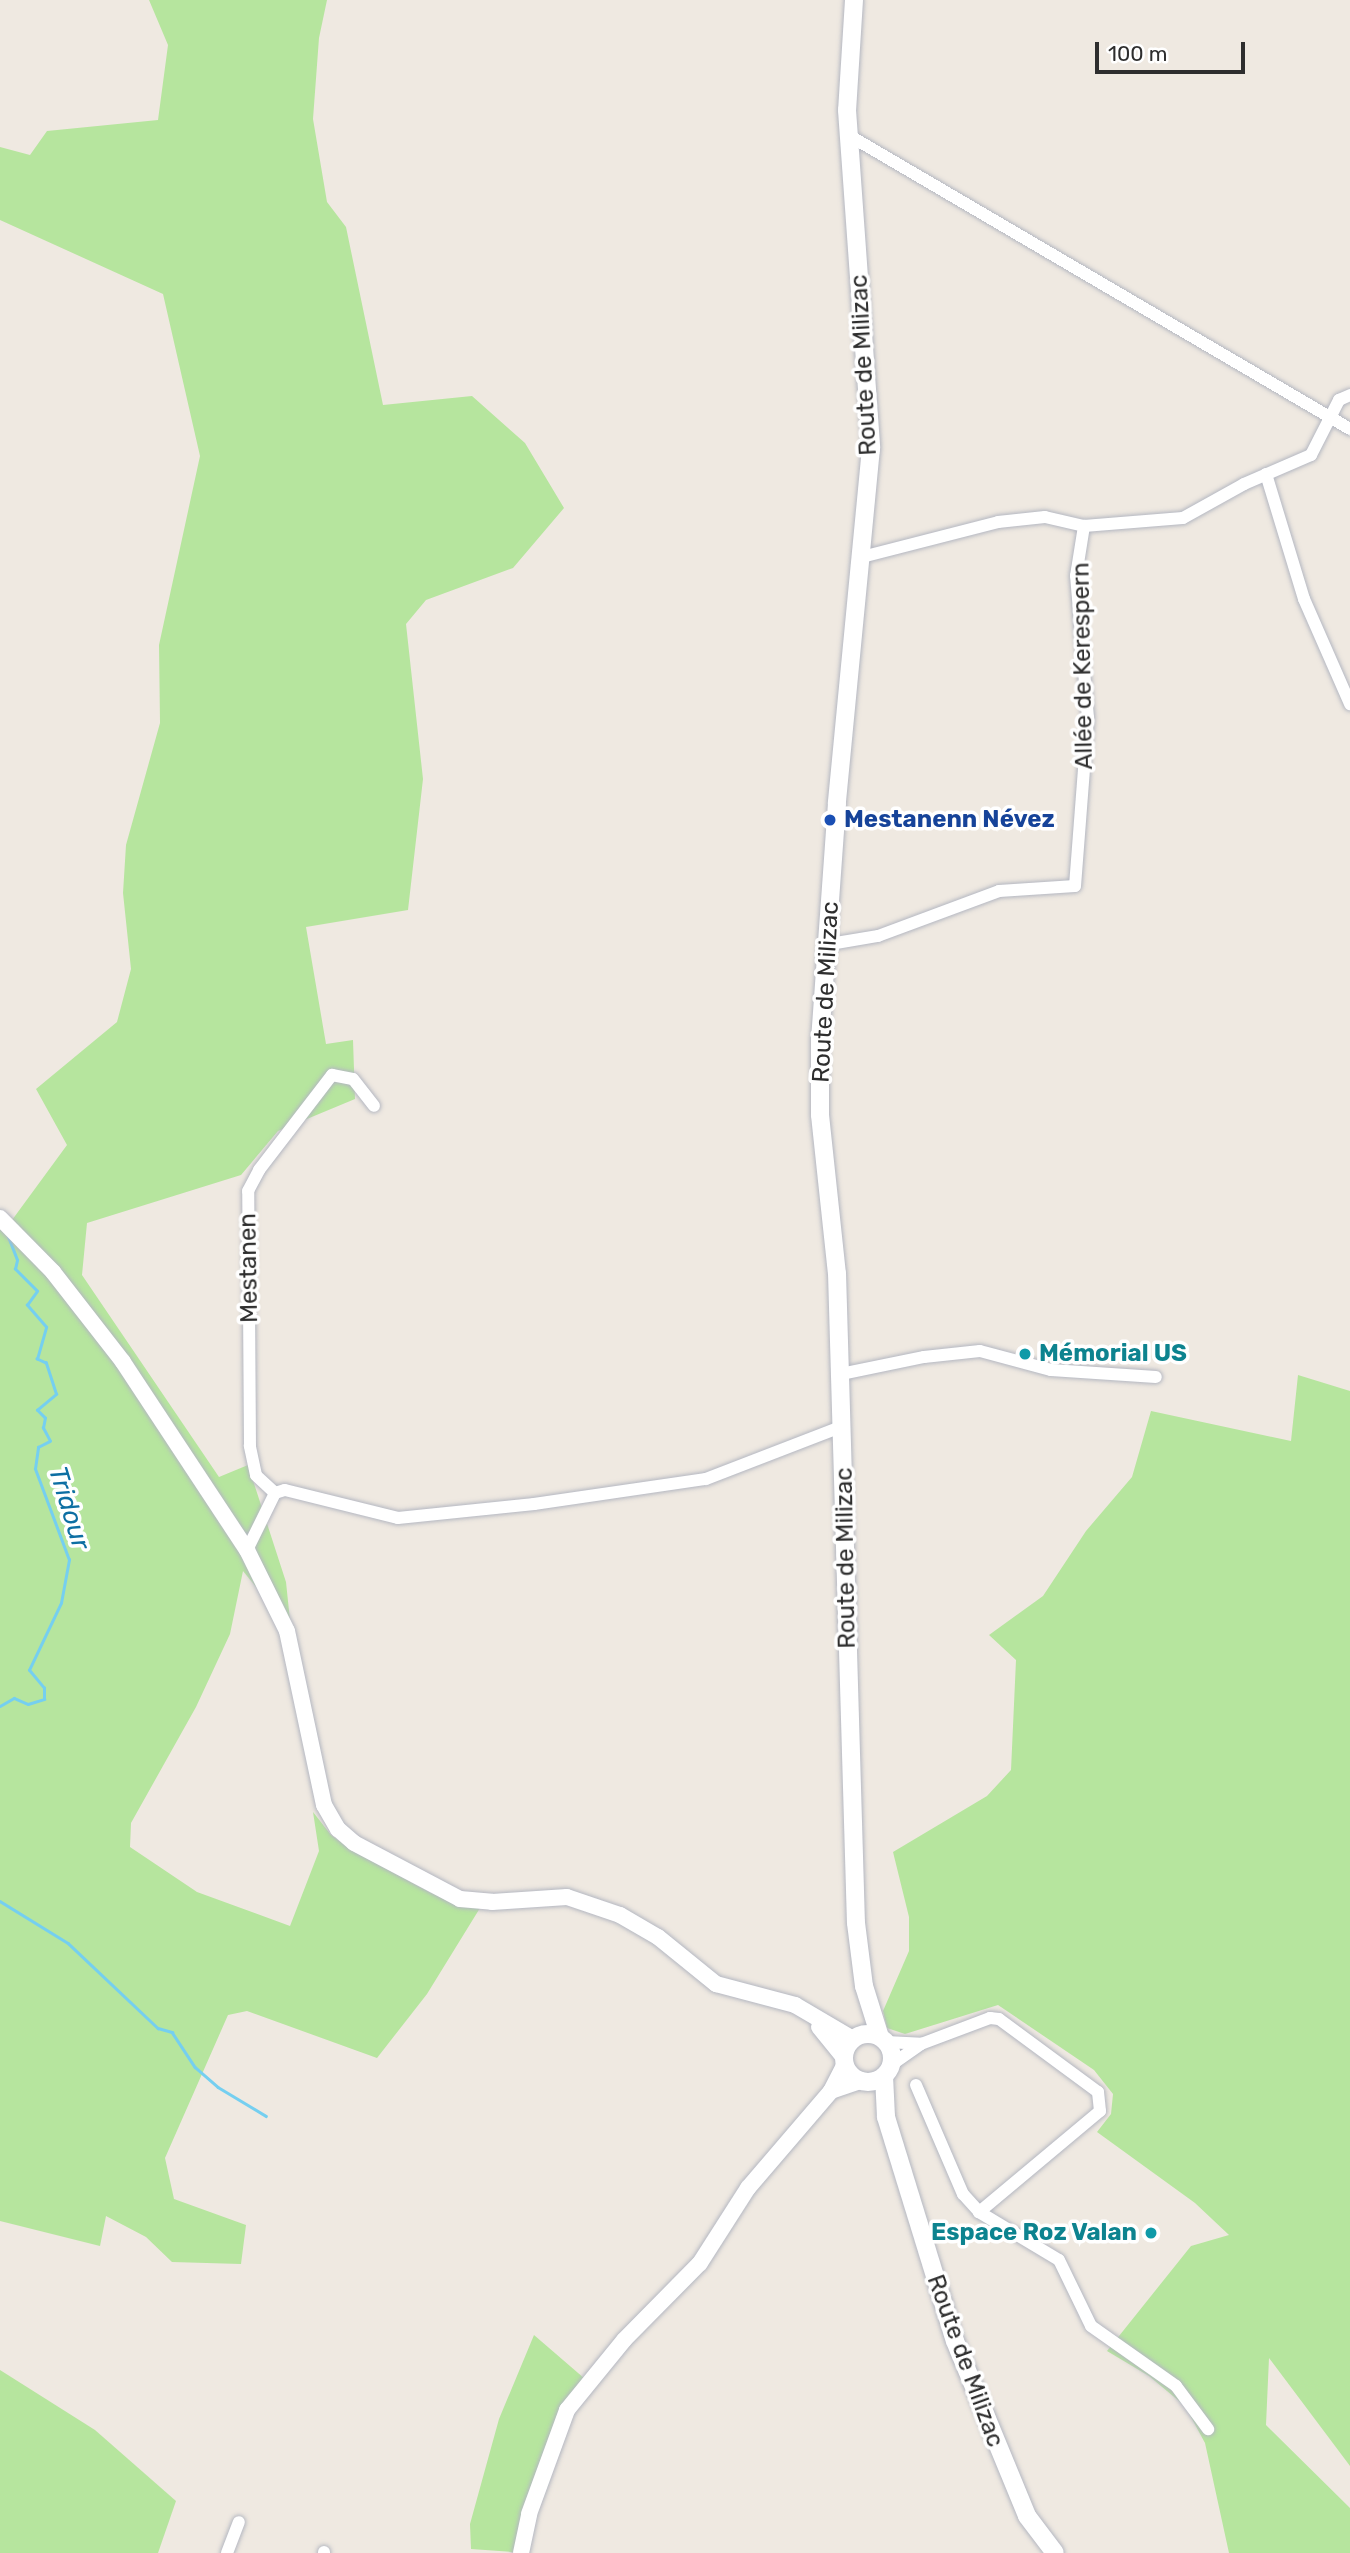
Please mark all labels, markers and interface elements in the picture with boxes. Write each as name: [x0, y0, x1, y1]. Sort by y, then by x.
scale bar: [1098, 28, 1248, 72]
text: 100 m: [1108, 41, 1167, 66]
street label: Route de Milizac: [845, 274, 883, 456]
street label: Allée de Kerespern: [1067, 562, 1099, 770]
place label: Mestanenn Névez: [844, 806, 1055, 834]
marker: Mestanenn Névez: [822, 812, 838, 828]
street label: Route de Milizac: [807, 901, 845, 1083]
street label: Mestanen: [234, 1213, 264, 1323]
place label: Mémorial US: [1039, 1340, 1187, 1368]
marker: Mémorial US: [1017, 1346, 1033, 1362]
water label: Tridour: [42, 1463, 96, 1553]
street label: Route de Milizac: [830, 1467, 862, 1649]
place label: Espace Roz Valan: [930, 2219, 1137, 2247]
marker: Espace Roz Valan: [1143, 2225, 1159, 2241]
street label: Route de Milizac: [920, 2271, 1010, 2451]

